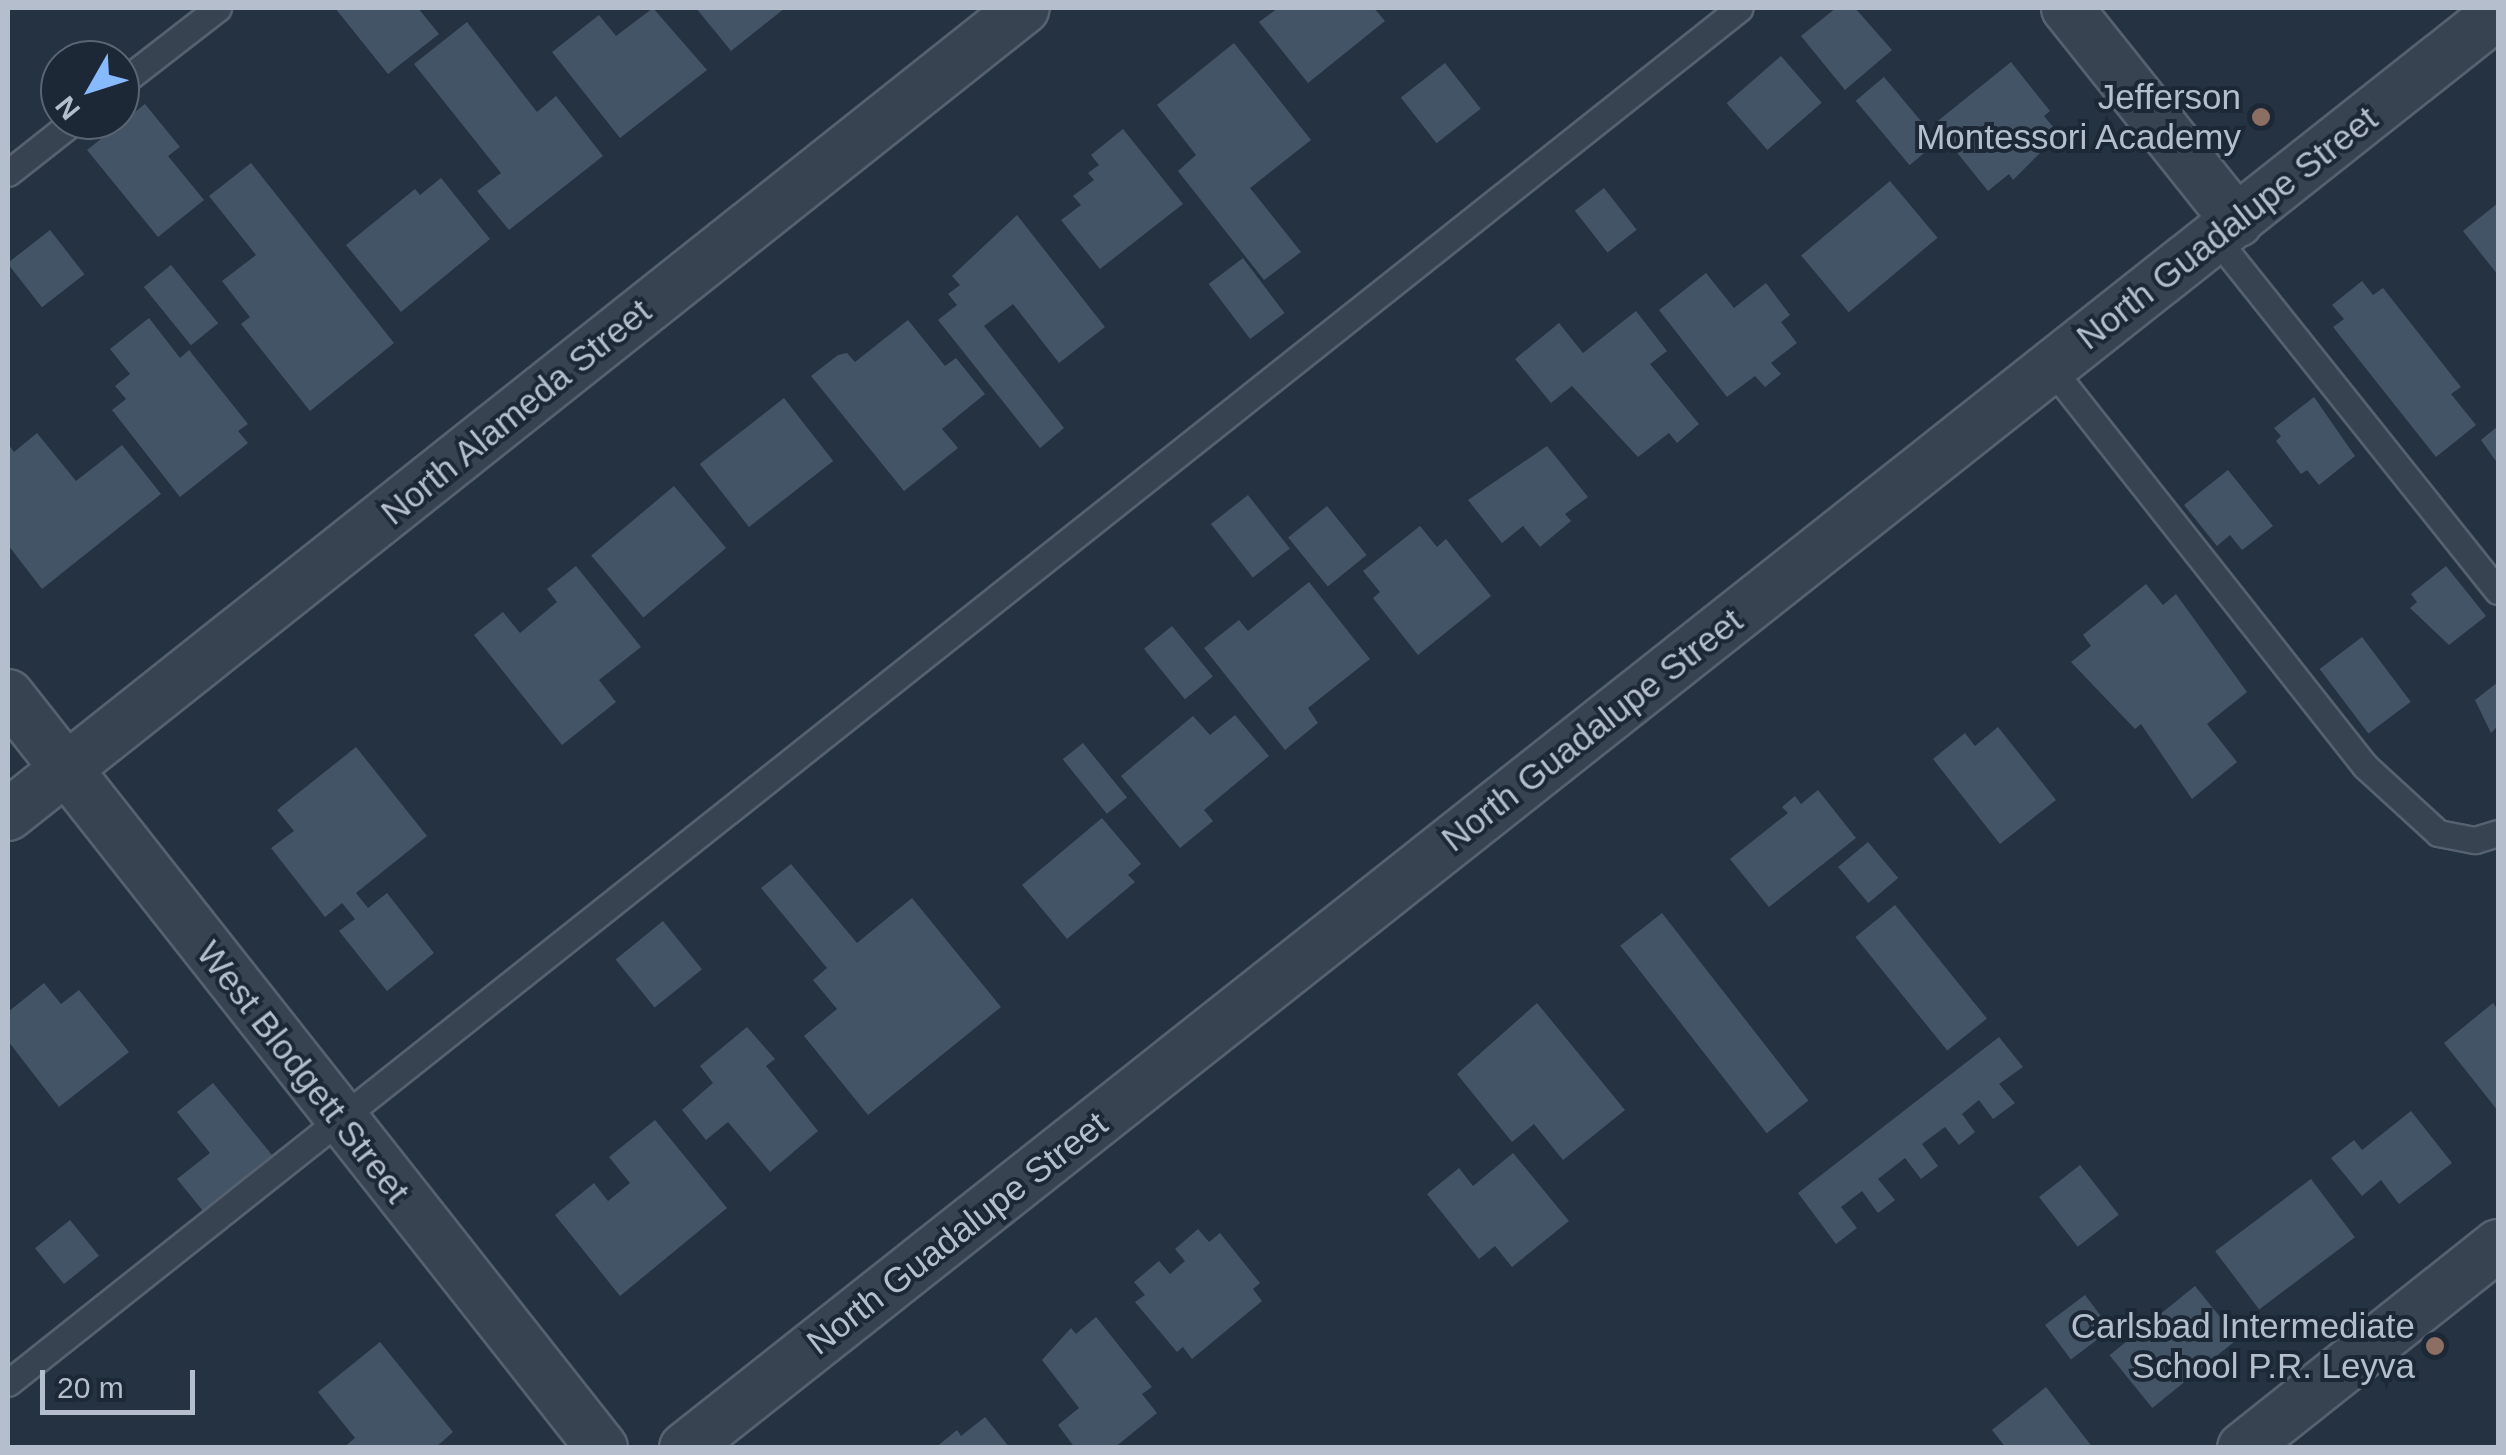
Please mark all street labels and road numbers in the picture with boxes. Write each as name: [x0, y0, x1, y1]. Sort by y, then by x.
street label: North Guadalupe Street: [2068, 98, 2386, 358]
street label: North Alameda Street: [372, 290, 660, 534]
street label: North Guadalupe Street: [1433, 600, 1751, 860]
street label: West Blodgett Street: [188, 933, 418, 1211]
street label: North Guadalupe Street: [798, 1103, 1116, 1363]

